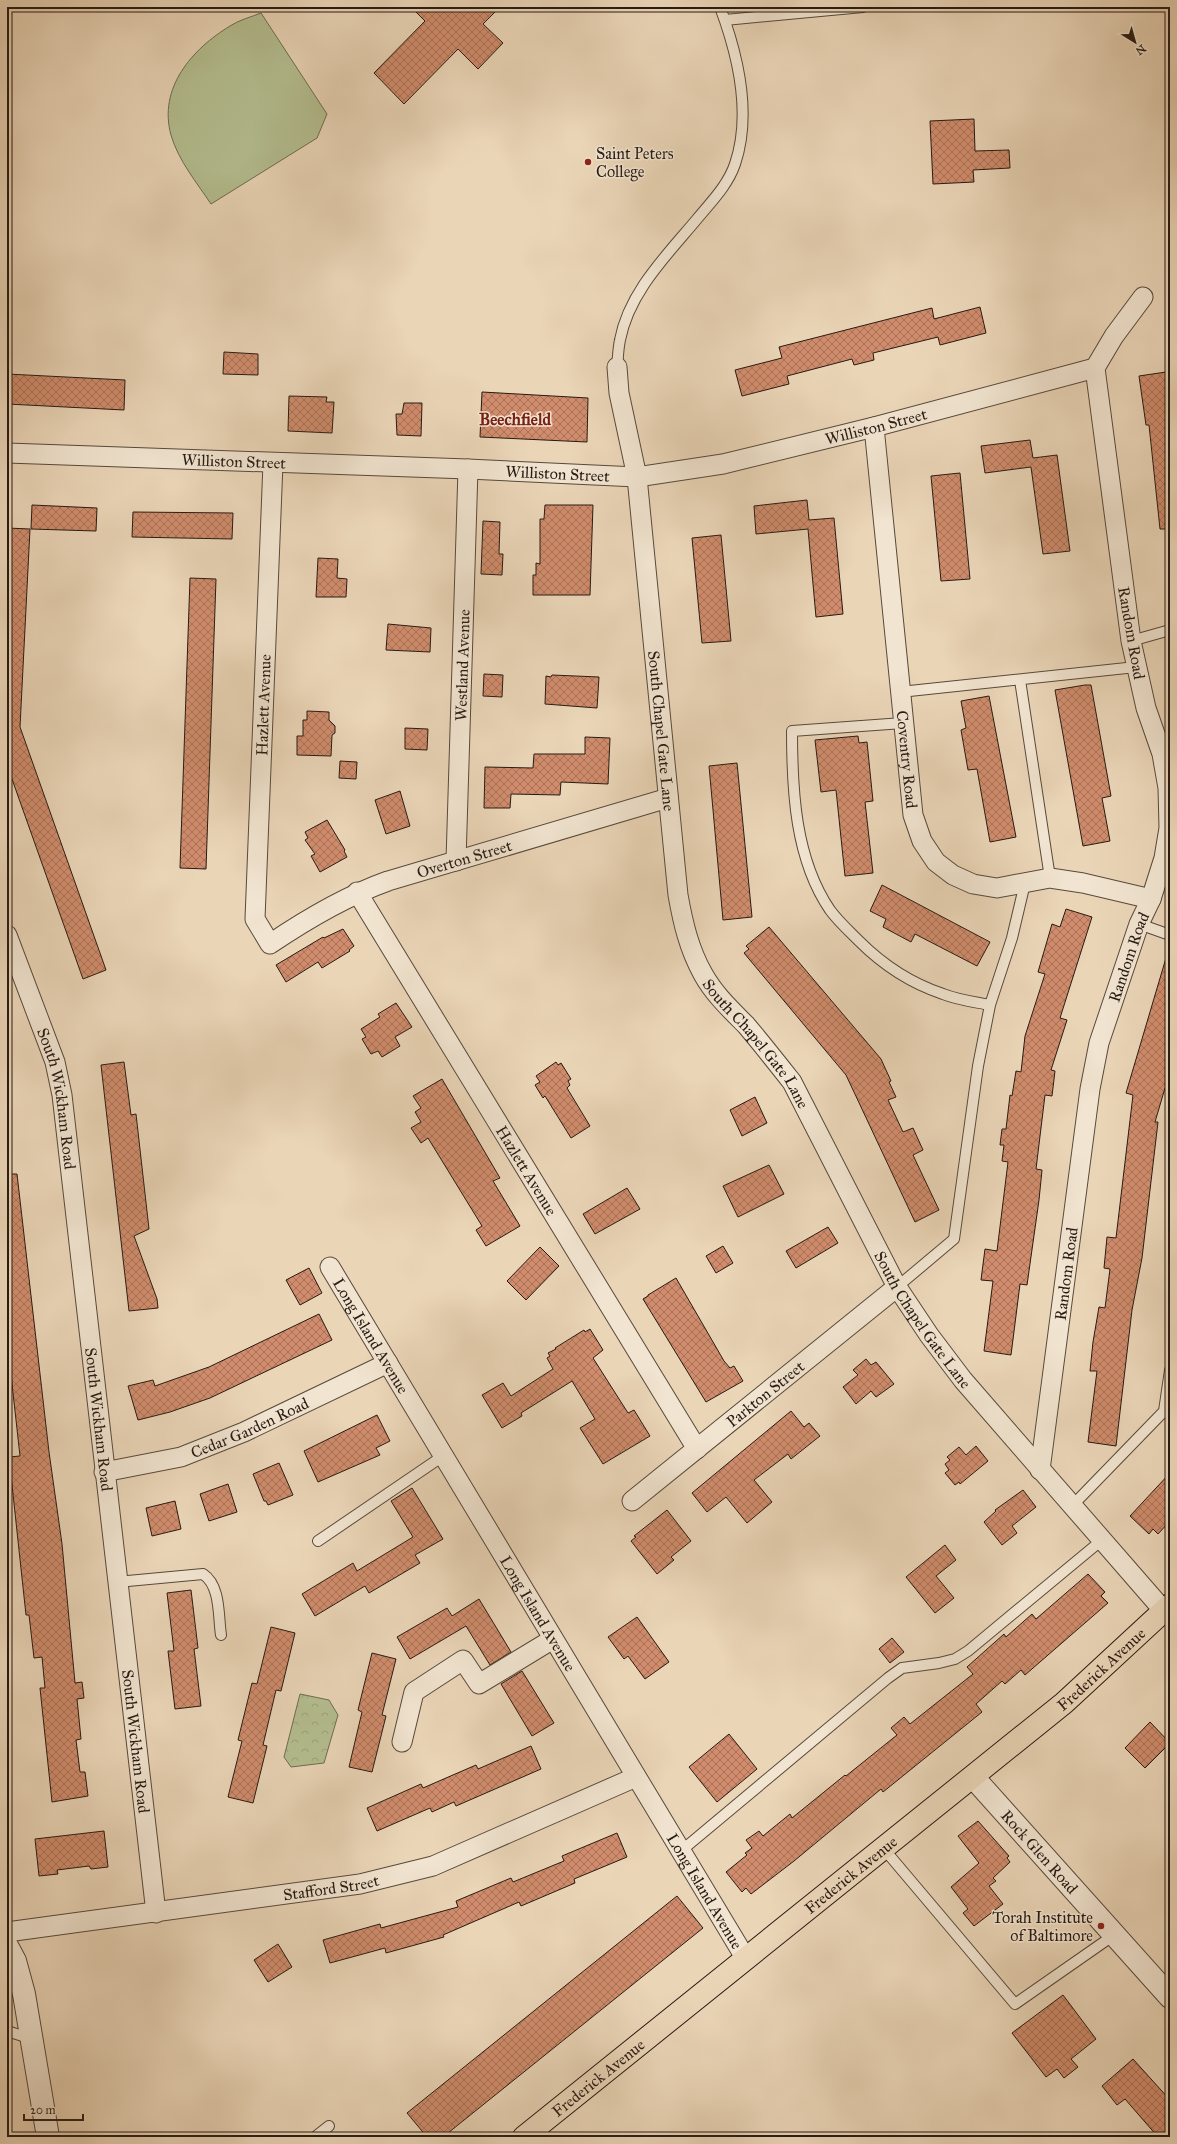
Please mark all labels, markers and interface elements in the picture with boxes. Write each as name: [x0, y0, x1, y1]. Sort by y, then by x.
north arrow: [1115, 22, 1155, 62]
text: N: [1133, 42, 1148, 58]
place label: Saint Peters College: [596, 144, 674, 182]
marker: Saint Peters College: [583, 157, 593, 167]
street label: Williston Street: [823, 404, 929, 449]
district label: Beechfield: [479, 409, 551, 430]
street label: Williston Street: [181, 450, 287, 473]
street label: Williston Street: [505, 462, 610, 486]
street label: Random Road: [1114, 585, 1149, 681]
street label: Westland Avenue: [451, 608, 474, 721]
street label: South Chapel Gate Lane: [644, 650, 679, 812]
street label: Hazlett Avenue: [252, 654, 275, 756]
street label: Coventry Road: [893, 709, 921, 809]
street label: Overton Street: [415, 836, 514, 882]
street label: Random Road: [1104, 909, 1153, 1005]
street label: South Chapel Gate Lane: [698, 975, 813, 1112]
street label: South Wickham Road: [33, 1025, 79, 1170]
street label: Hazlett Avenue: [492, 1122, 561, 1219]
street label: Random Road: [1051, 1226, 1082, 1322]
street label: South Chapel Gate Lane: [870, 1248, 975, 1393]
street label: Long Island Avenue: [329, 1275, 413, 1397]
street label: South Wickham Road: [81, 1347, 116, 1492]
street label: Parkton Street: [723, 1357, 808, 1431]
street label: Cedar Garden Road: [188, 1393, 312, 1462]
street label: Long Island Avenue: [496, 1552, 580, 1675]
street label: Frederick Avenue: [1053, 1624, 1150, 1715]
street label: South Wickham Road: [118, 1669, 153, 1814]
street label: Rock Glen Road: [997, 1806, 1082, 1898]
street label: Long Island Avenue: [663, 1830, 747, 1953]
street label: Frederick Avenue: [801, 1832, 901, 1918]
street label: Stafford Street: [282, 1871, 381, 1904]
place label: Torah Institute of Baltimore: [992, 1908, 1093, 1945]
marker: Torah Institute of Baltimore: [1096, 1921, 1106, 1931]
street label: Frederick Avenue: [548, 2035, 649, 2121]
scale bar: [24, 2096, 83, 2122]
text: 20 m: [30, 2103, 56, 2117]

